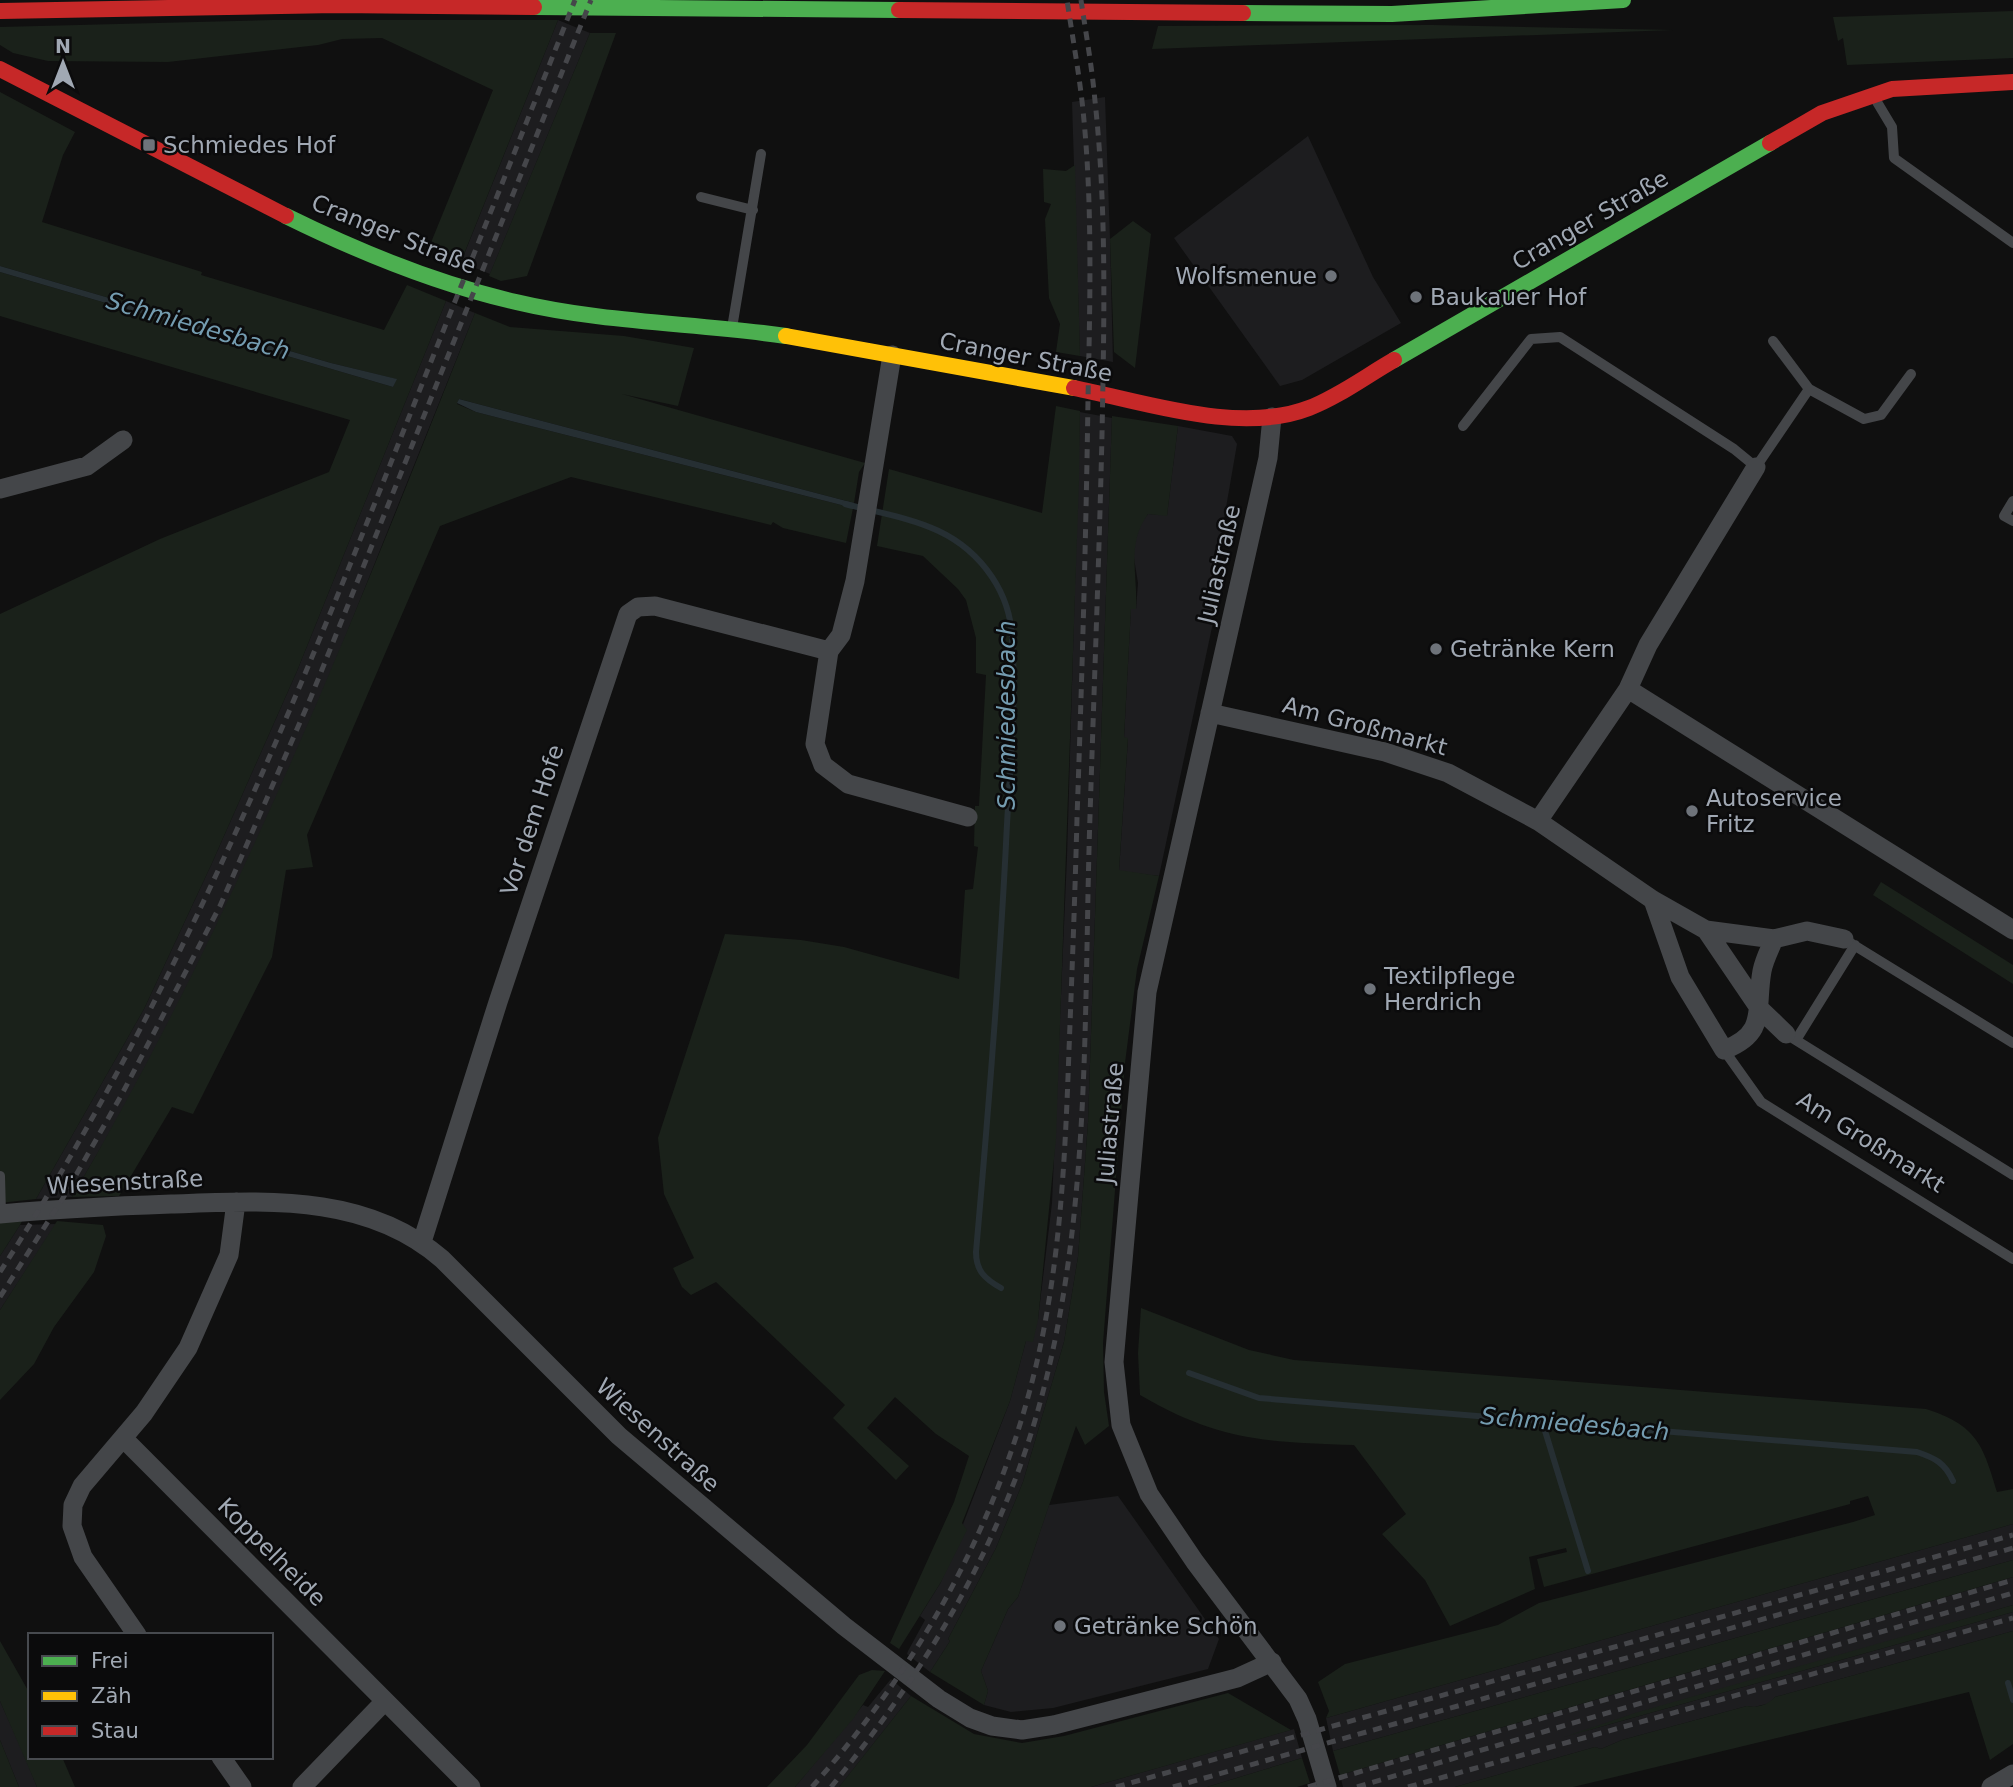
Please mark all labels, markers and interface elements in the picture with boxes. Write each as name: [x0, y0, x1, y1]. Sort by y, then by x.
north arrow: [28, 28, 98, 98]
text: N: [55, 35, 71, 57]
place label: Schmiedes Hof: [163, 132, 336, 158]
marker: Schmiedes Hof: [141, 137, 157, 153]
street label: Cranger Straße: [1507, 165, 1673, 275]
street label: Cranger Straße: [308, 189, 480, 279]
place label: Wolfsmenue: [1175, 263, 1317, 289]
marker: Wolfsmenue: [1323, 268, 1339, 284]
place label: Baukauer Hof: [1430, 284, 1587, 310]
water label: Schmiedesbach: [103, 286, 293, 366]
marker: Baukauer Hof: [1408, 289, 1424, 305]
street label: Cranger Straße: [937, 327, 1115, 387]
street label: Juliastraße: [1192, 502, 1245, 628]
water label: Schmiedesbach: [993, 620, 1021, 810]
place label: Getränke Kern: [1450, 636, 1615, 662]
marker: Getränke Kern: [1428, 641, 1444, 657]
street label: Am Großmarkt: [1280, 692, 1450, 760]
street label: Vor dem Hofe: [495, 741, 569, 899]
place label: Autoservice Fritz: [1706, 785, 1842, 837]
marker: Autoservice Fritz: [1684, 803, 1700, 819]
place label: Textilpflege Herdrich: [1383, 963, 1515, 1015]
marker: Textilpflege Herdrich: [1362, 981, 1378, 997]
street label: Juliastraße: [1092, 1061, 1128, 1187]
street label: Am Großmarkt: [1792, 1086, 1950, 1198]
street label: Wiesenstraße: [46, 1165, 204, 1199]
street label: Wiesenstraße: [591, 1373, 725, 1497]
water label: Schmiedesbach: [1479, 1402, 1671, 1446]
street label: Koppelheide: [213, 1493, 331, 1611]
place label: Getränke Schön: [1074, 1613, 1258, 1639]
marker: Getränke Schön: [1052, 1618, 1068, 1634]
legend: [28, 1633, 273, 1759]
text: Frei: [91, 1649, 128, 1673]
text: Zäh: [91, 1684, 132, 1708]
text: Stau: [91, 1719, 139, 1743]

